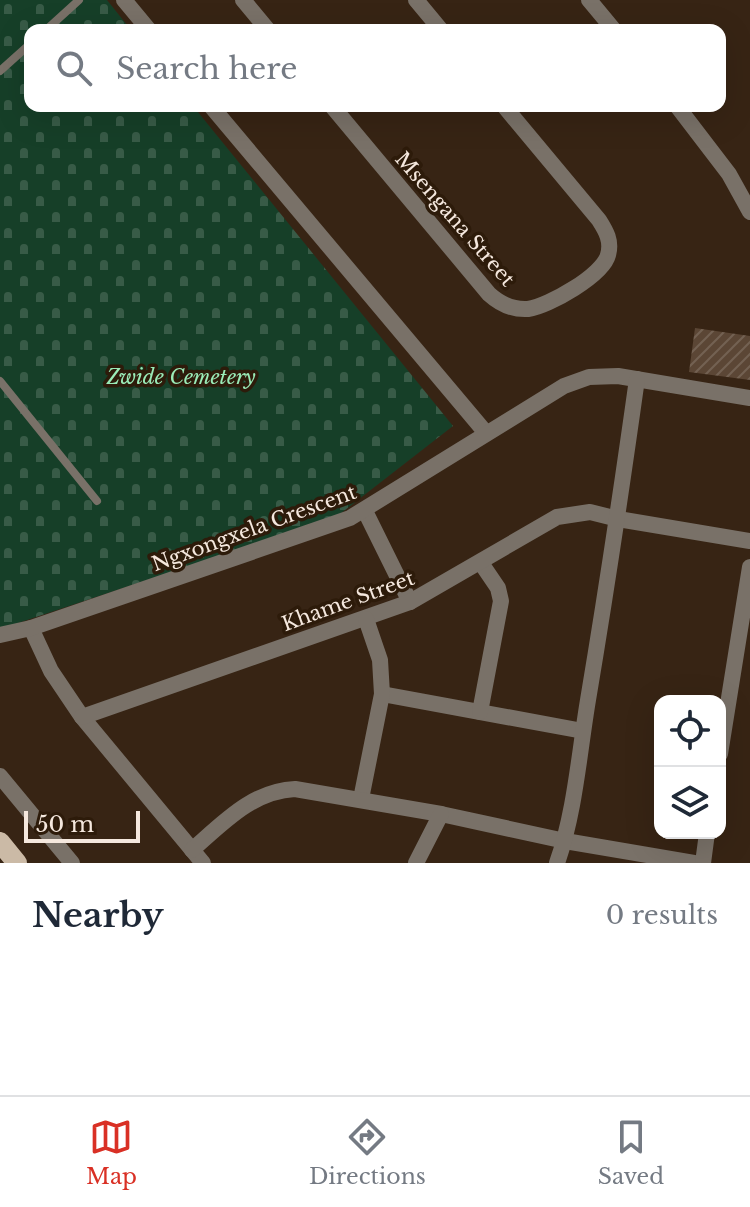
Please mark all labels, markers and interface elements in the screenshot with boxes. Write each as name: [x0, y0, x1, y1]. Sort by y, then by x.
search box: [24, 24, 726, 112]
icon: search: [52, 46, 96, 90]
text: Search here: [116, 50, 297, 87]
street label: Msengana Street: [390, 147, 520, 291]
park label: Zwide Cemetery: [105, 365, 256, 389]
street label: Ngxongxela Crescent: [149, 480, 360, 576]
street label: Khame Street: [278, 566, 418, 636]
map controls: [654, 695, 726, 839]
button: locate: [654, 695, 726, 767]
button: layers: [654, 767, 726, 839]
scale bar: [24, 807, 140, 843]
text: 50 m: [36, 811, 94, 838]
text: Nearby: [32, 894, 164, 936]
text: 0 results: [606, 899, 718, 931]
tab: Map: [86, 1115, 137, 1190]
tab: Directions: [309, 1115, 426, 1190]
tab: Saved: [598, 1115, 664, 1190]

